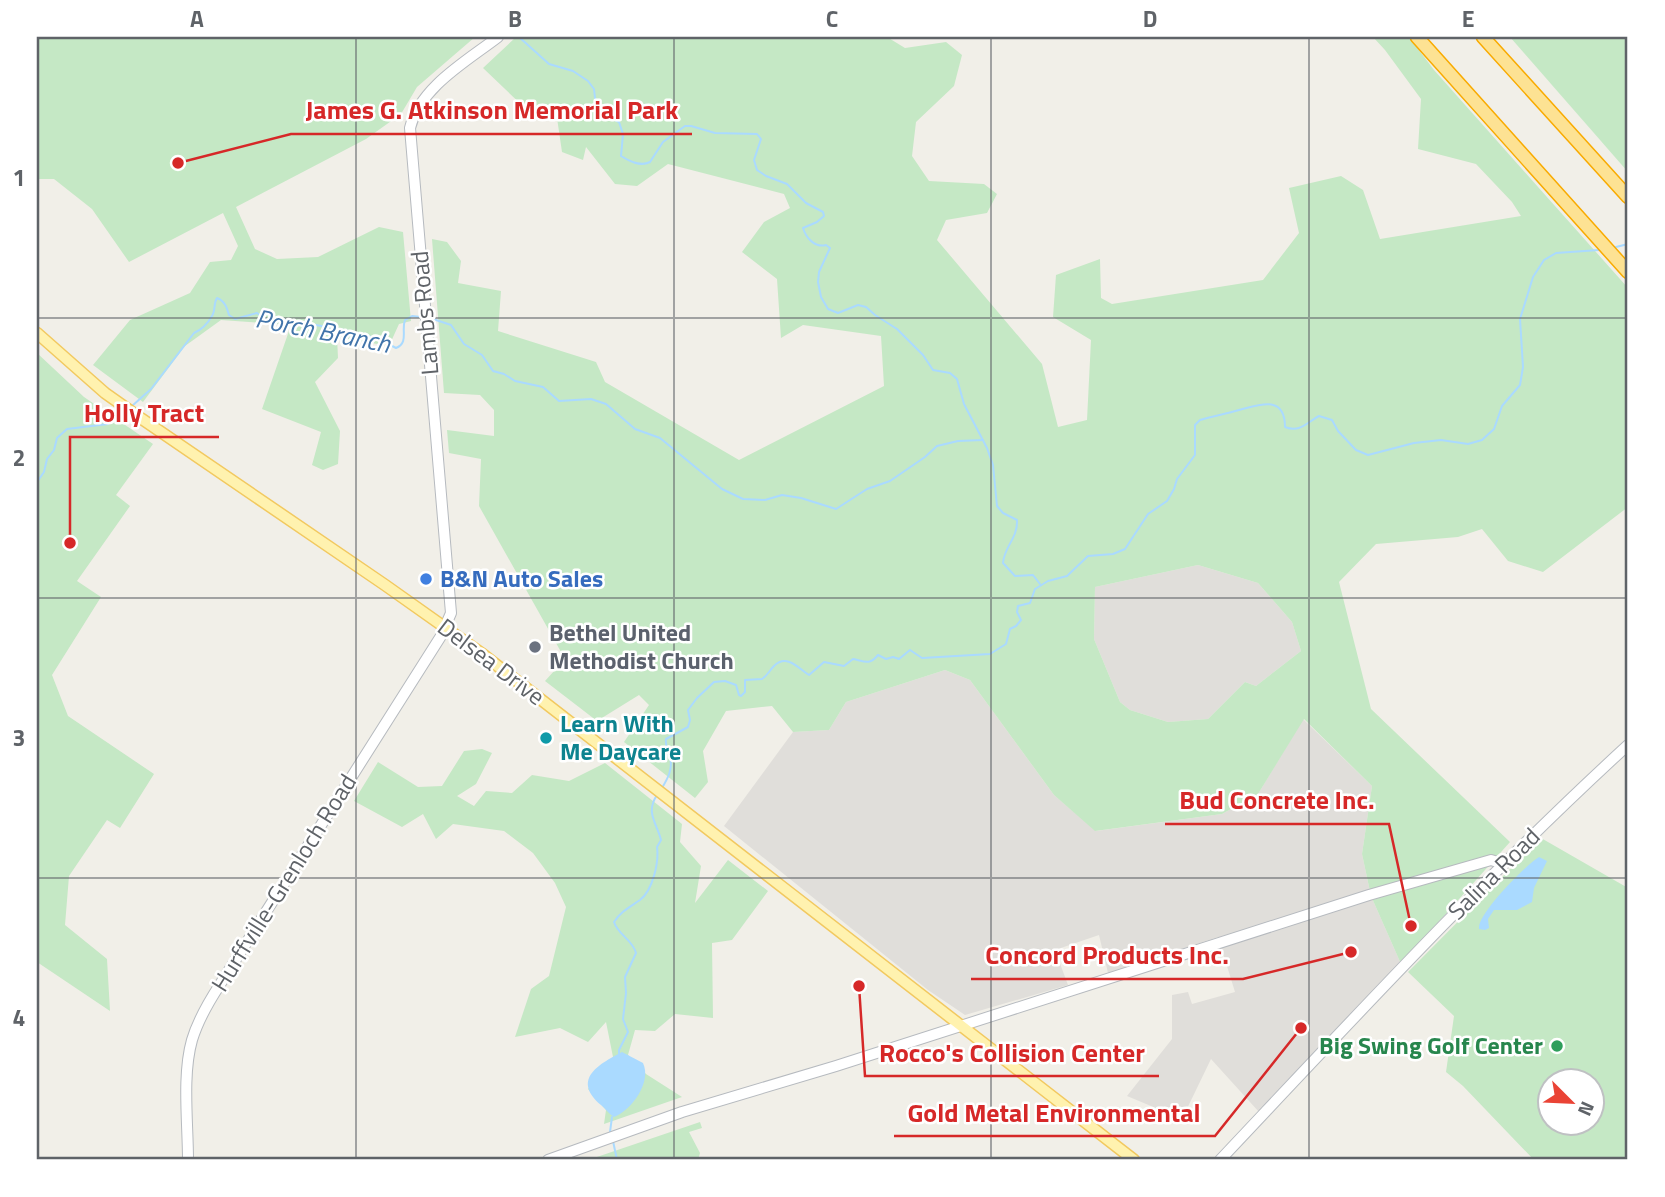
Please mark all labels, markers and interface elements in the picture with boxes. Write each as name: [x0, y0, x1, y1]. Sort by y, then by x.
text: A: [190, 1, 204, 36]
text: B: [508, 1, 522, 36]
text: C: [826, 1, 838, 36]
text: D: [1143, 1, 1157, 36]
text: E: [1462, 1, 1474, 36]
callout: James G. Atkinson Memorial Park: [291, 87, 692, 134]
text: James G. Atkinson Memorial Park: [306, 90, 679, 129]
text: 1: [13, 160, 25, 195]
street label: Lambs Road: [401, 249, 447, 377]
water label: Porch Branch: [252, 298, 395, 363]
callout: Holly Tract: [70, 390, 219, 437]
text: Holly Tract: [84, 393, 204, 432]
text: 2: [13, 440, 25, 475]
place label: B&N Auto Sales: [440, 560, 603, 596]
marker: B&N Auto Sales: [418, 571, 434, 587]
street label: Delsea Drive: [430, 609, 553, 714]
place label: Bethel United Methodist Church: [549, 614, 734, 678]
marker: Bethel United Methodist Church: [527, 639, 543, 655]
place label: Learn With Me Daycare: [560, 705, 681, 769]
text: 3: [13, 720, 25, 755]
marker: Learn With Me Daycare: [538, 730, 554, 746]
street label: Hurffville-Grenloch Road: [202, 767, 365, 998]
callout: Bud Concrete Inc.: [1165, 777, 1389, 824]
text: Bud Concrete Inc.: [1179, 780, 1375, 819]
street label: Salina Road: [1439, 819, 1548, 928]
callout: Concord Products Inc.: [971, 932, 1243, 979]
text: Concord Products Inc.: [985, 935, 1229, 974]
text: 4: [13, 1000, 25, 1035]
place label: Big Swing Golf Center: [1319, 1027, 1543, 1063]
callout: Rocco's Collision Center: [865, 1029, 1159, 1076]
text: Rocco's Collision Center: [879, 1033, 1145, 1072]
marker: Big Swing Golf Center: [1549, 1038, 1565, 1054]
north arrow: [1536, 1068, 1606, 1138]
callout: Gold Metal Environmental: [894, 1089, 1215, 1136]
text: Gold Metal Environmental: [907, 1093, 1201, 1132]
text: N: [1571, 1097, 1603, 1121]

